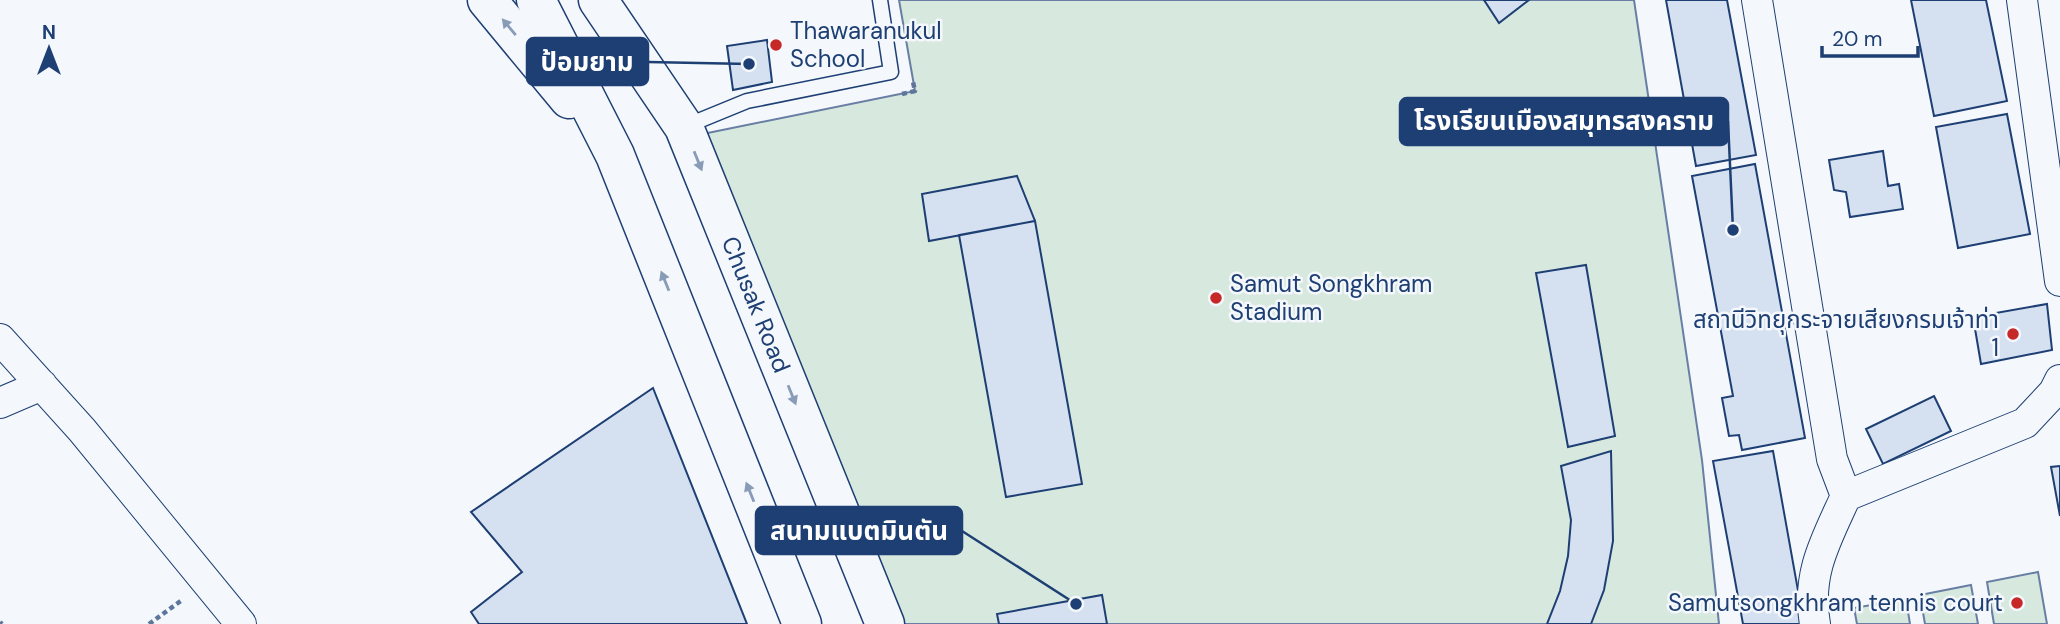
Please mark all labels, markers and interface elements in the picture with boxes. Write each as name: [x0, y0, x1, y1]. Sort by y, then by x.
north arrow: [14, 14, 84, 84]
scale bar: [1822, 14, 1918, 58]
place label: Thawaranukul School: [790, 15, 942, 74]
one-way arrow: [502, 18, 517, 35]
text: N: [42, 20, 56, 45]
text: 20 m: [1832, 25, 1883, 53]
marker: Thawaranukul School: [768, 37, 784, 53]
callout: ป้อมยาม: [527, 38, 648, 85]
text: ป้อมยาม: [540, 45, 634, 79]
callout: โรงเรียนเมืองสมุทรสงคราม: [1400, 98, 1728, 145]
text: โรงเรียนเมืองสมุทรสงคราม: [1414, 104, 1714, 138]
one-way arrow: [693, 151, 704, 172]
street label: Chusak Road: [715, 232, 798, 377]
place label: Samut Songkhram Stadium: [1230, 268, 1432, 327]
one-way arrow: [660, 271, 671, 292]
marker: Samut Songkhram Stadium: [1208, 290, 1224, 306]
place label: สถานีวิทยุกระจายเสียงกรมเจ้าท่า 1: [1693, 304, 1999, 363]
marker: สถานีวิทยุกระจายเสียงกรมเจ้าท่า 1: [2005, 326, 2021, 342]
one-way arrow: [787, 385, 798, 406]
one-way arrow: [744, 482, 755, 503]
callout: สนามแบตมินตัน: [756, 507, 962, 554]
text: สนามแบตมินตัน: [770, 514, 948, 548]
place label: Samutsongkhram tennis court: [1668, 587, 2003, 618]
marker: Samutsongkhram tennis court: [2009, 595, 2025, 611]

